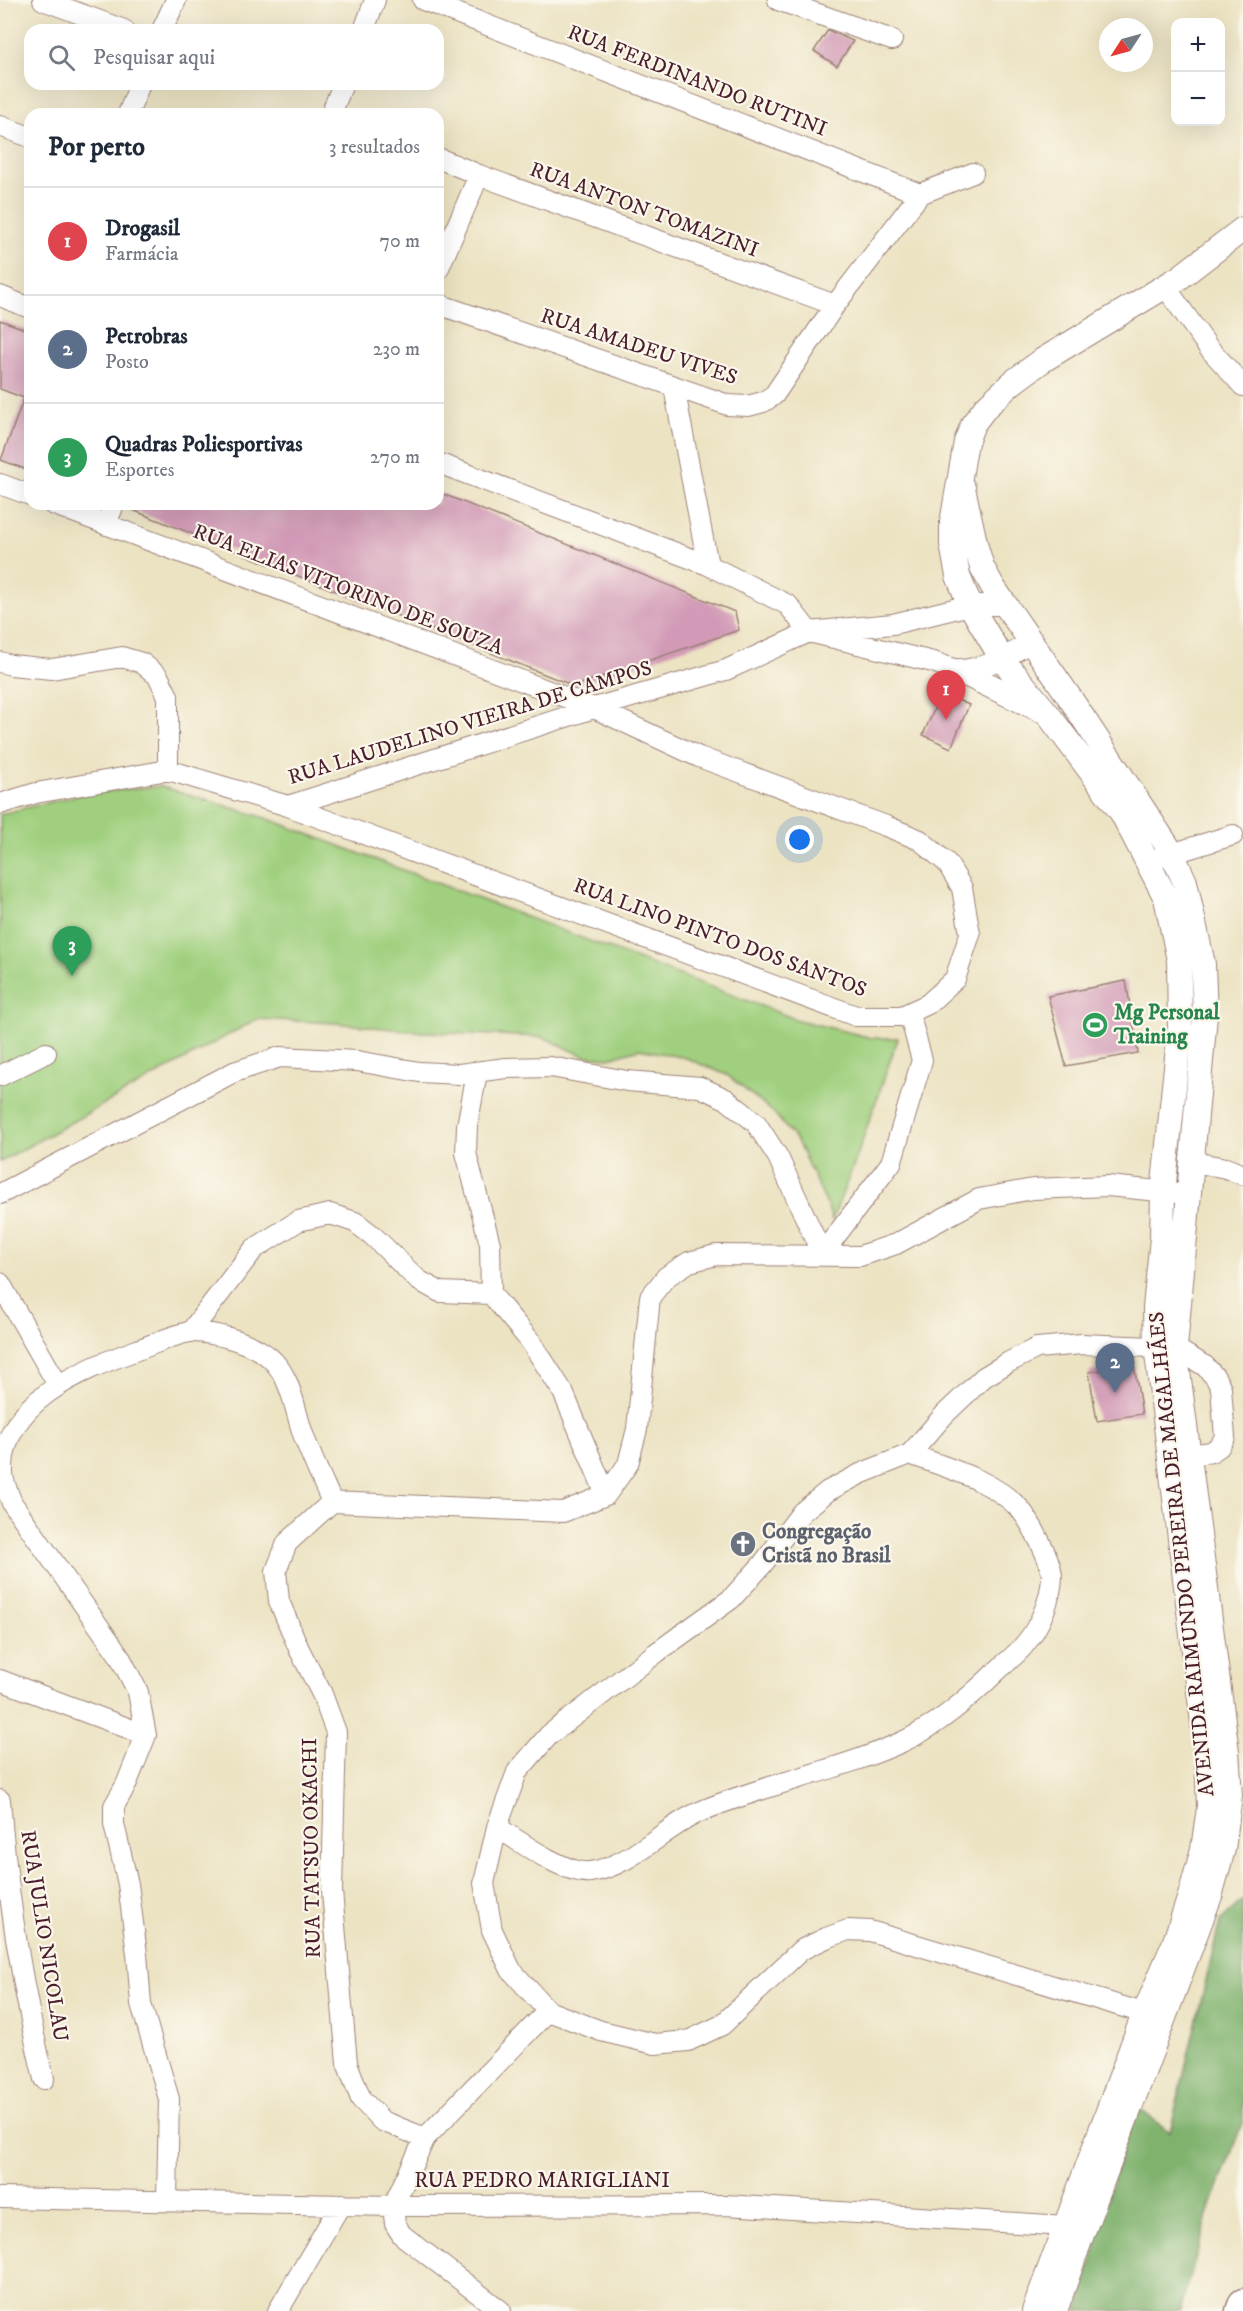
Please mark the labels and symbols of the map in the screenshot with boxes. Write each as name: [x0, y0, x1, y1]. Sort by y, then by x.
north arrow: [1099, 18, 1153, 72]
street label: RUA FERDINANDO RUTINI: [564, 19, 830, 143]
street label: RUA ANTON TOMAZINI: [526, 157, 762, 263]
street label: RUA AMADEU VIVES: [537, 303, 741, 391]
street label: RUA ELIAS VITORINO DE SOUZA: [189, 519, 507, 661]
street label: RUA LAUDELINO VIEIRA DE CAMPOS: [285, 655, 655, 791]
pin: 1: [926, 670, 966, 720]
your location: [785, 825, 814, 854]
street label: RUA LINO PINTO DOS SANTOS: [570, 873, 870, 1003]
pin: 3: [52, 926, 92, 976]
place label: Mg Personal Training: [1113, 1000, 1220, 1050]
sports icon: Mg Personal Training: [1080, 1010, 1110, 1040]
street label: AVENIDA RAIMUNDO PEREIRA DE MAGALHÃES: [1142, 1310, 1220, 1798]
pin: 2: [1096, 1344, 1134, 1393]
place label: Congregação Cristã no Brasil: [762, 1519, 891, 1569]
church icon: Congregação Cristã no Brasil: [728, 1529, 758, 1559]
street label: RUA TATSUO OKACHI: [297, 1738, 327, 1958]
street label: RUA JULIO NICOLAU: [14, 1828, 74, 2044]
street label: RUA PEDRO MARIGLIANI: [414, 2168, 670, 2194]

